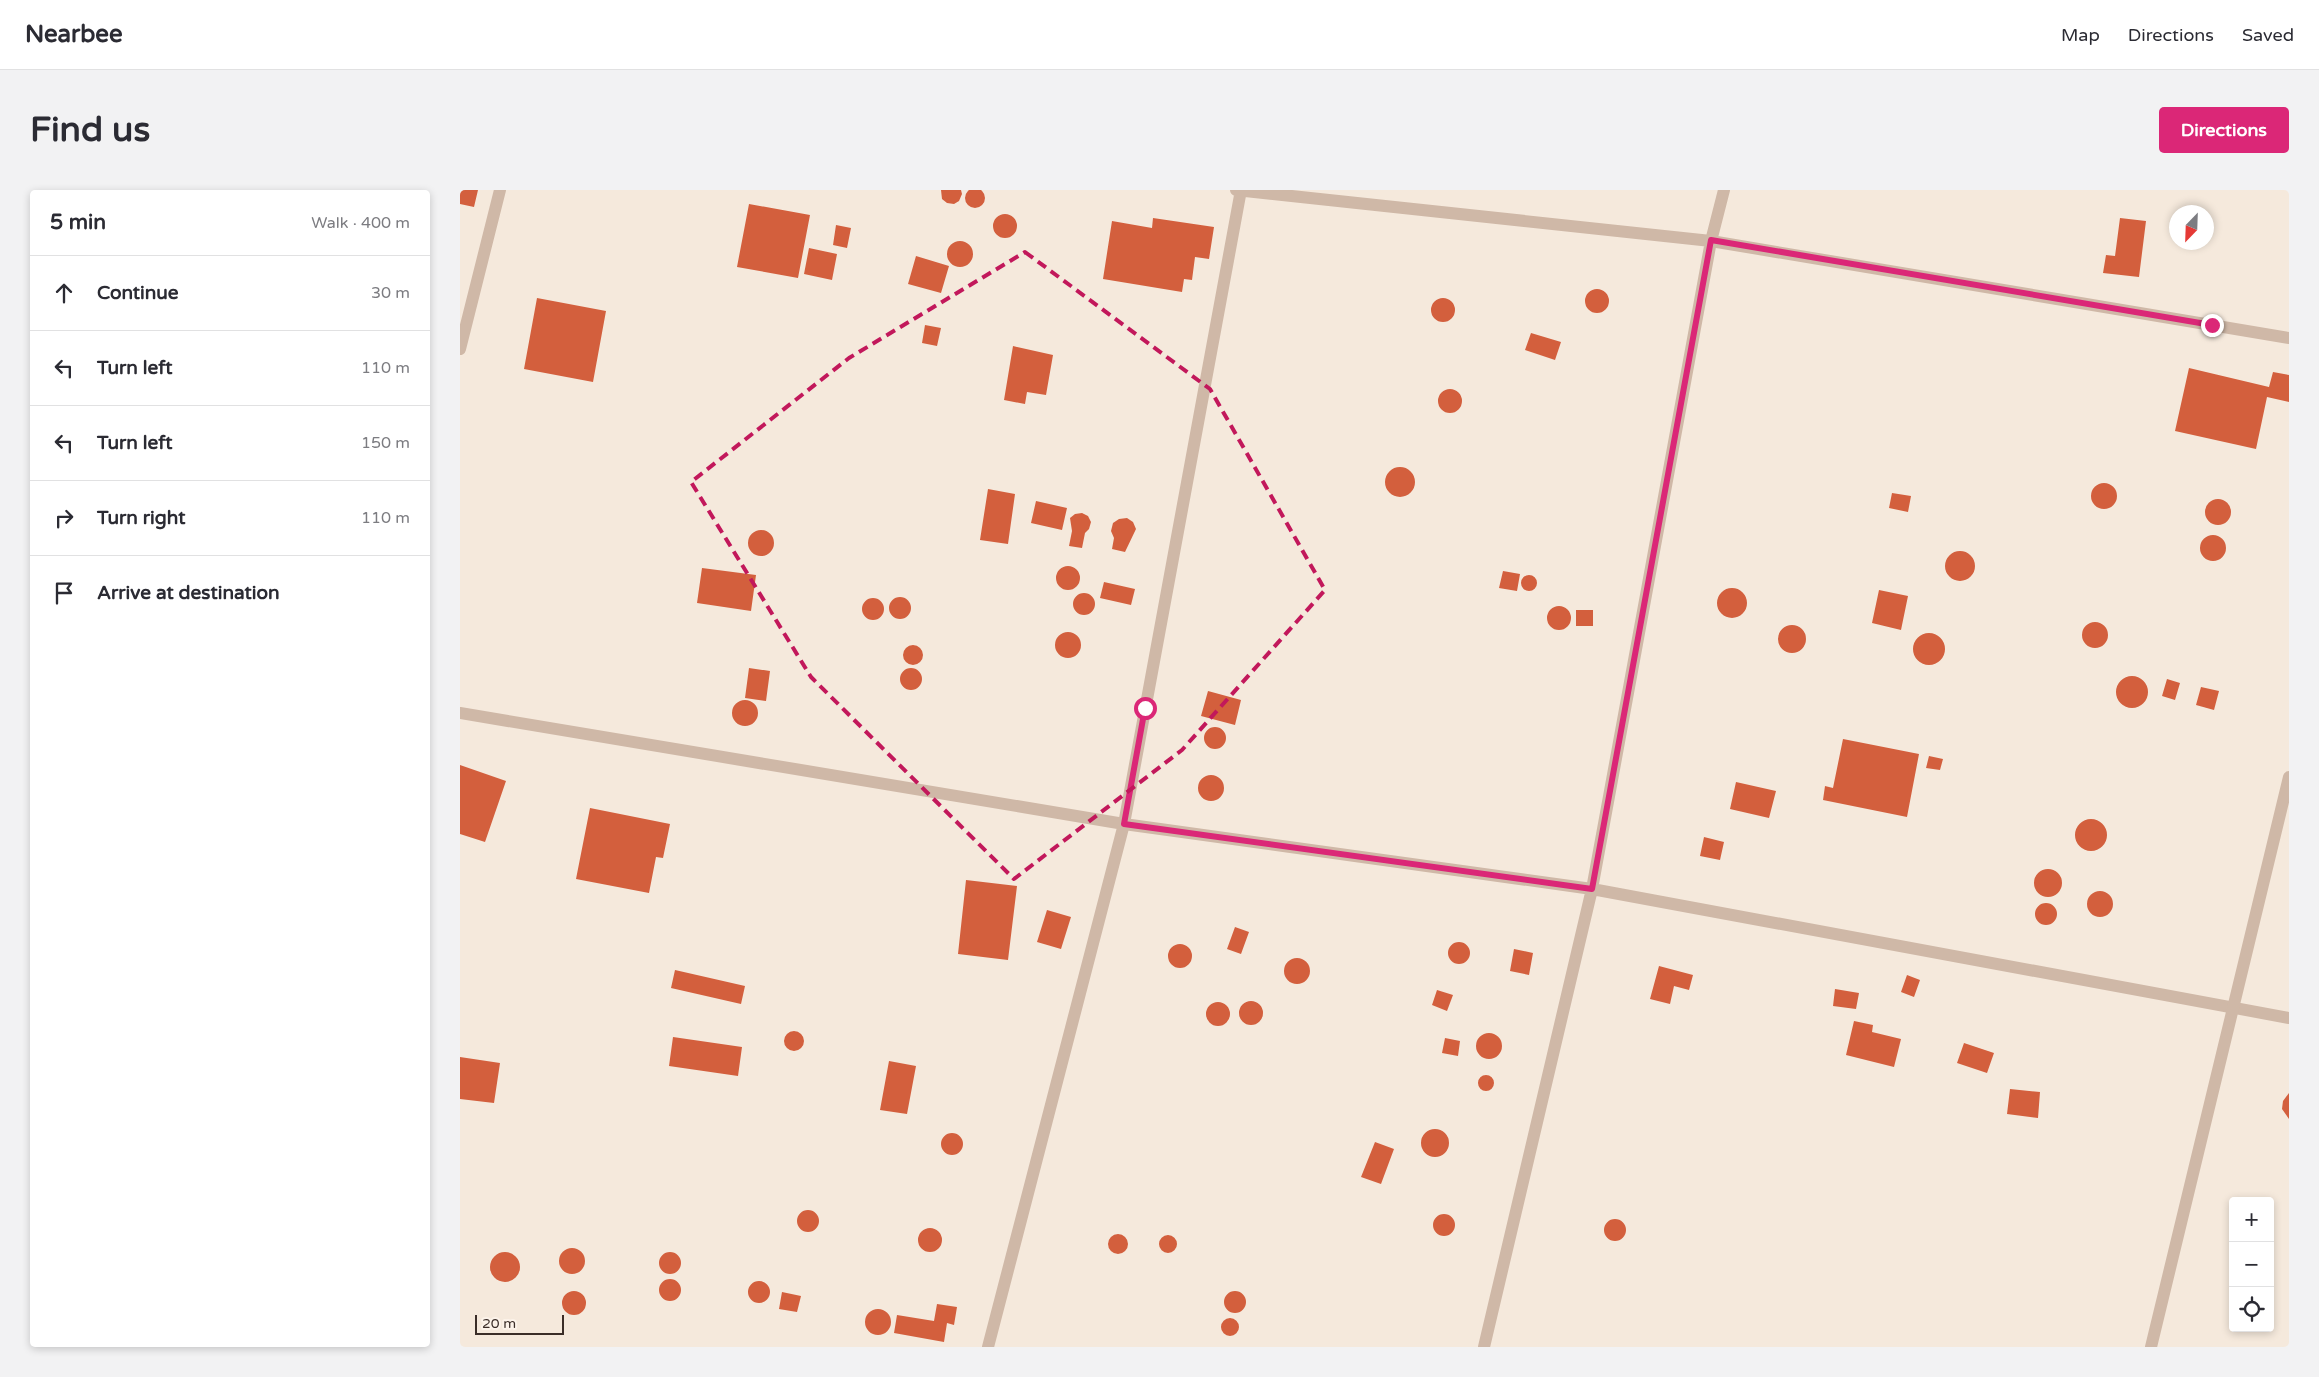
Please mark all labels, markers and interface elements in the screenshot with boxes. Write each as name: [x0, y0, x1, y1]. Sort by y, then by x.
text: Nearbee: [25, 20, 123, 49]
text: Map: [2061, 24, 2100, 46]
text: Directions: [2128, 24, 2214, 46]
text: Saved: [2242, 24, 2294, 46]
button: Directions: [2159, 107, 2289, 153]
text: Find us: [30, 109, 150, 151]
north arrow: [2169, 205, 2214, 250]
text: 5 min: [50, 210, 106, 235]
text: Walk · 400 m: [311, 213, 410, 233]
icon: ahead: [50, 279, 78, 307]
text: Continue: [97, 282, 179, 304]
text: 30 m: [371, 283, 410, 303]
route end: [2201, 314, 2224, 337]
icon: left: [50, 354, 78, 382]
text: Turn left: [97, 357, 173, 379]
text: 110 m: [361, 358, 410, 378]
icon: left: [50, 429, 78, 457]
text: Turn left: [97, 432, 173, 454]
text: 150 m: [361, 433, 410, 453]
icon: right: [50, 504, 78, 532]
text: Turn right: [97, 507, 185, 529]
text: 110 m: [361, 508, 410, 528]
icon: arrive: [50, 579, 78, 607]
text: Arrive at destination: [97, 582, 280, 604]
route start: [1134, 697, 1157, 720]
map controls: [2229, 1197, 2274, 1332]
button: +: [2229, 1197, 2274, 1242]
button: −: [2229, 1242, 2274, 1287]
button: locate: [2229, 1287, 2274, 1332]
scale bar: [475, 1312, 564, 1335]
text: 20 m: [482, 1315, 516, 1332]

